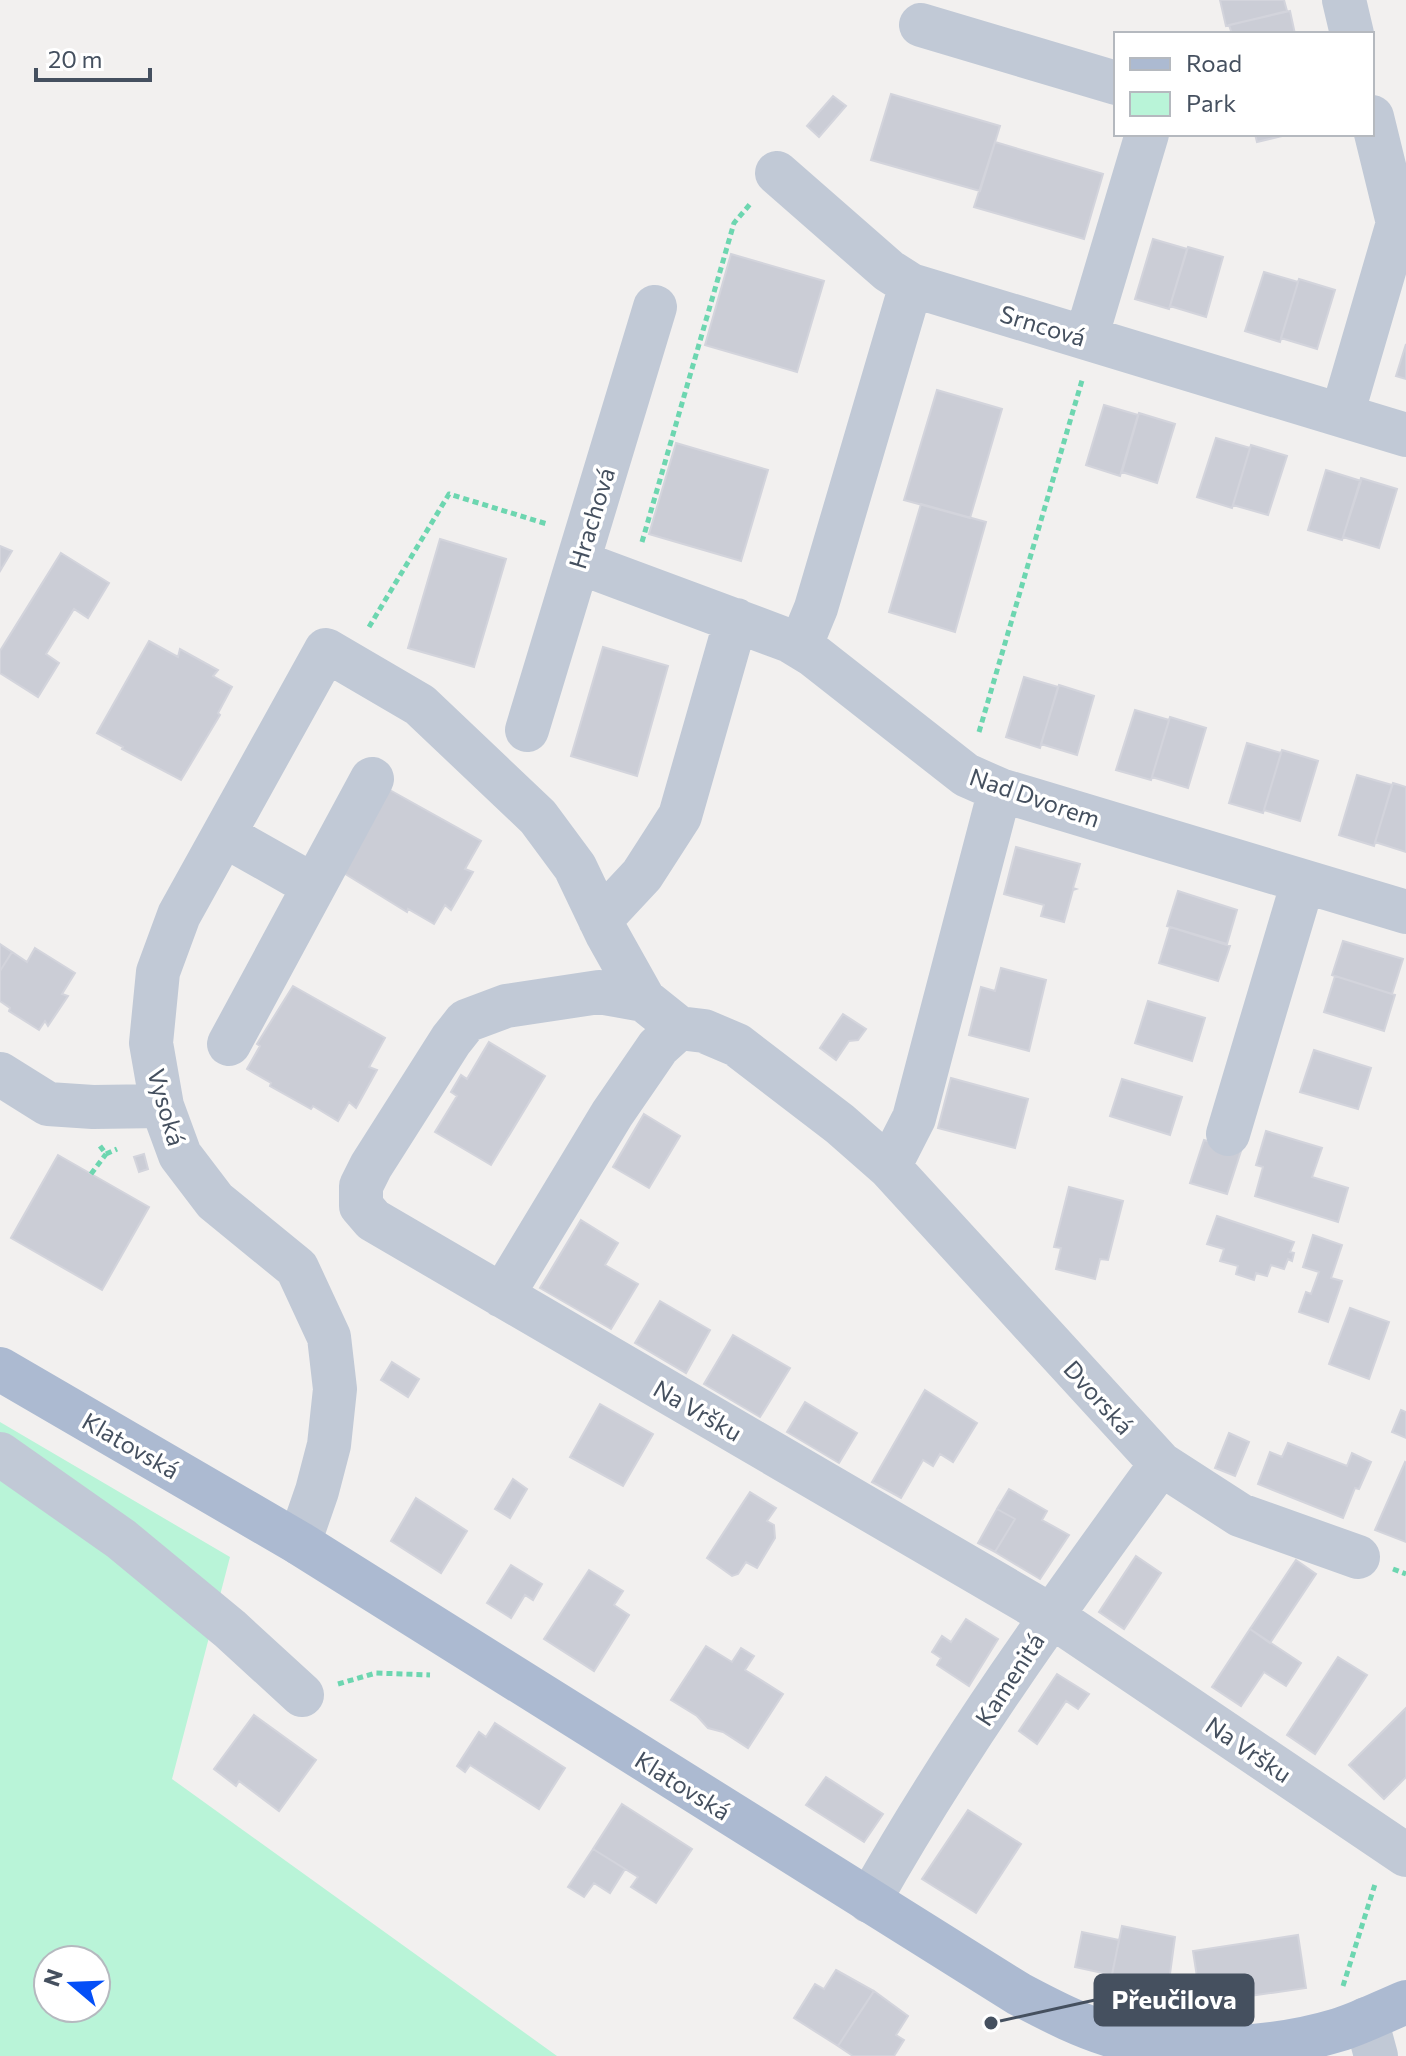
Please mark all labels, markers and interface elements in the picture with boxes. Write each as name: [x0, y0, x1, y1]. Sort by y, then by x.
scale bar: [36, 32, 150, 82]
legend: [1114, 32, 1374, 136]
text: 20 m: [48, 44, 102, 73]
text: Road: [1186, 48, 1242, 77]
text: Park: [1186, 88, 1236, 117]
street label: Srncová: [997, 298, 1089, 352]
street label: Hrachová: [562, 464, 620, 572]
street label: Nad Dvorem: [966, 761, 1104, 833]
street label: Vysoká: [142, 1065, 192, 1149]
street label: Dvorská: [1058, 1354, 1140, 1440]
street label: Na Vršku: [649, 1373, 747, 1447]
street label: Klatovská: [77, 1406, 185, 1484]
street label: Kamenitá: [968, 1627, 1050, 1731]
street label: Na Vršku: [1201, 1710, 1297, 1788]
street label: Klatovská: [630, 1744, 736, 1826]
north arrow: [32, 1944, 112, 2024]
text: N: [37, 1965, 68, 1990]
callout: Přeučilova: [1095, 1975, 1253, 2025]
text: Přeučilova: [1111, 1983, 1237, 2014]

